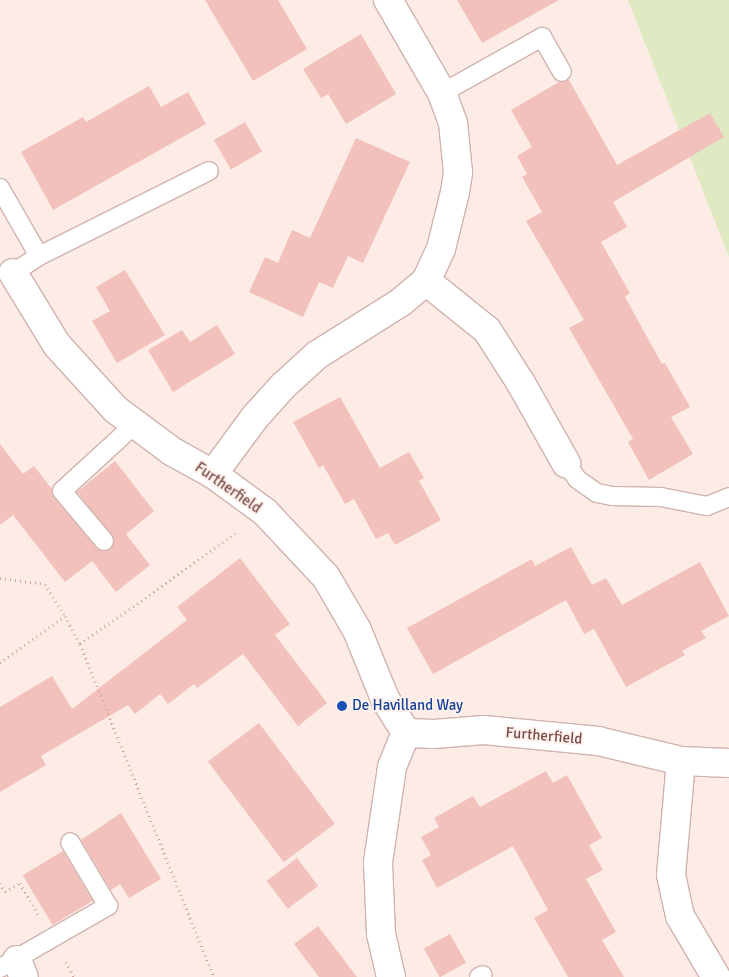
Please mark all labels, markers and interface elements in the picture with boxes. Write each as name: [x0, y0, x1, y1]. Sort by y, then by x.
street label: Furtherfield: [191, 459, 265, 517]
place label: De Havilland Way: [352, 697, 463, 715]
marker: De Havilland Way: [336, 700, 348, 712]
street label: Furtherfield: [505, 724, 583, 748]

